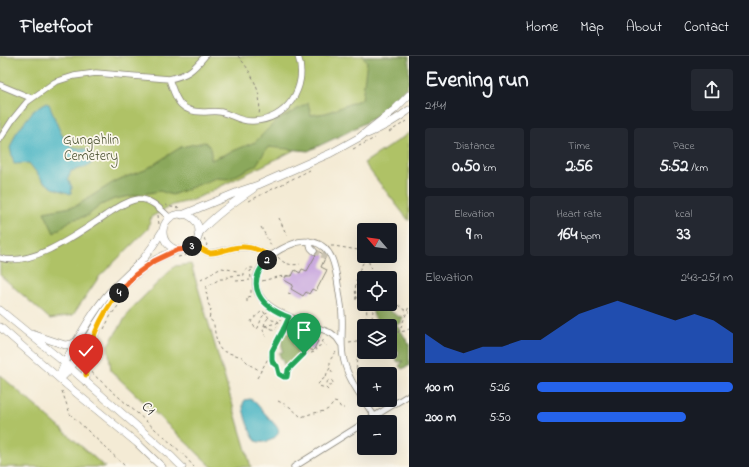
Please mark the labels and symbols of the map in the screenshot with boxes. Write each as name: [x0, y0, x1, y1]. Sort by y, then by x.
park label: Gungahlin Cemetery: [63, 130, 119, 168]
north arrow: [357, 223, 397, 263]
pin: 3: [182, 236, 202, 256]
pin: 2: [257, 250, 277, 270]
pin: 4: [109, 283, 129, 303]
pin: [287, 313, 321, 354]
pin: [69, 334, 103, 375]
street label: C1: [136, 397, 160, 421]

